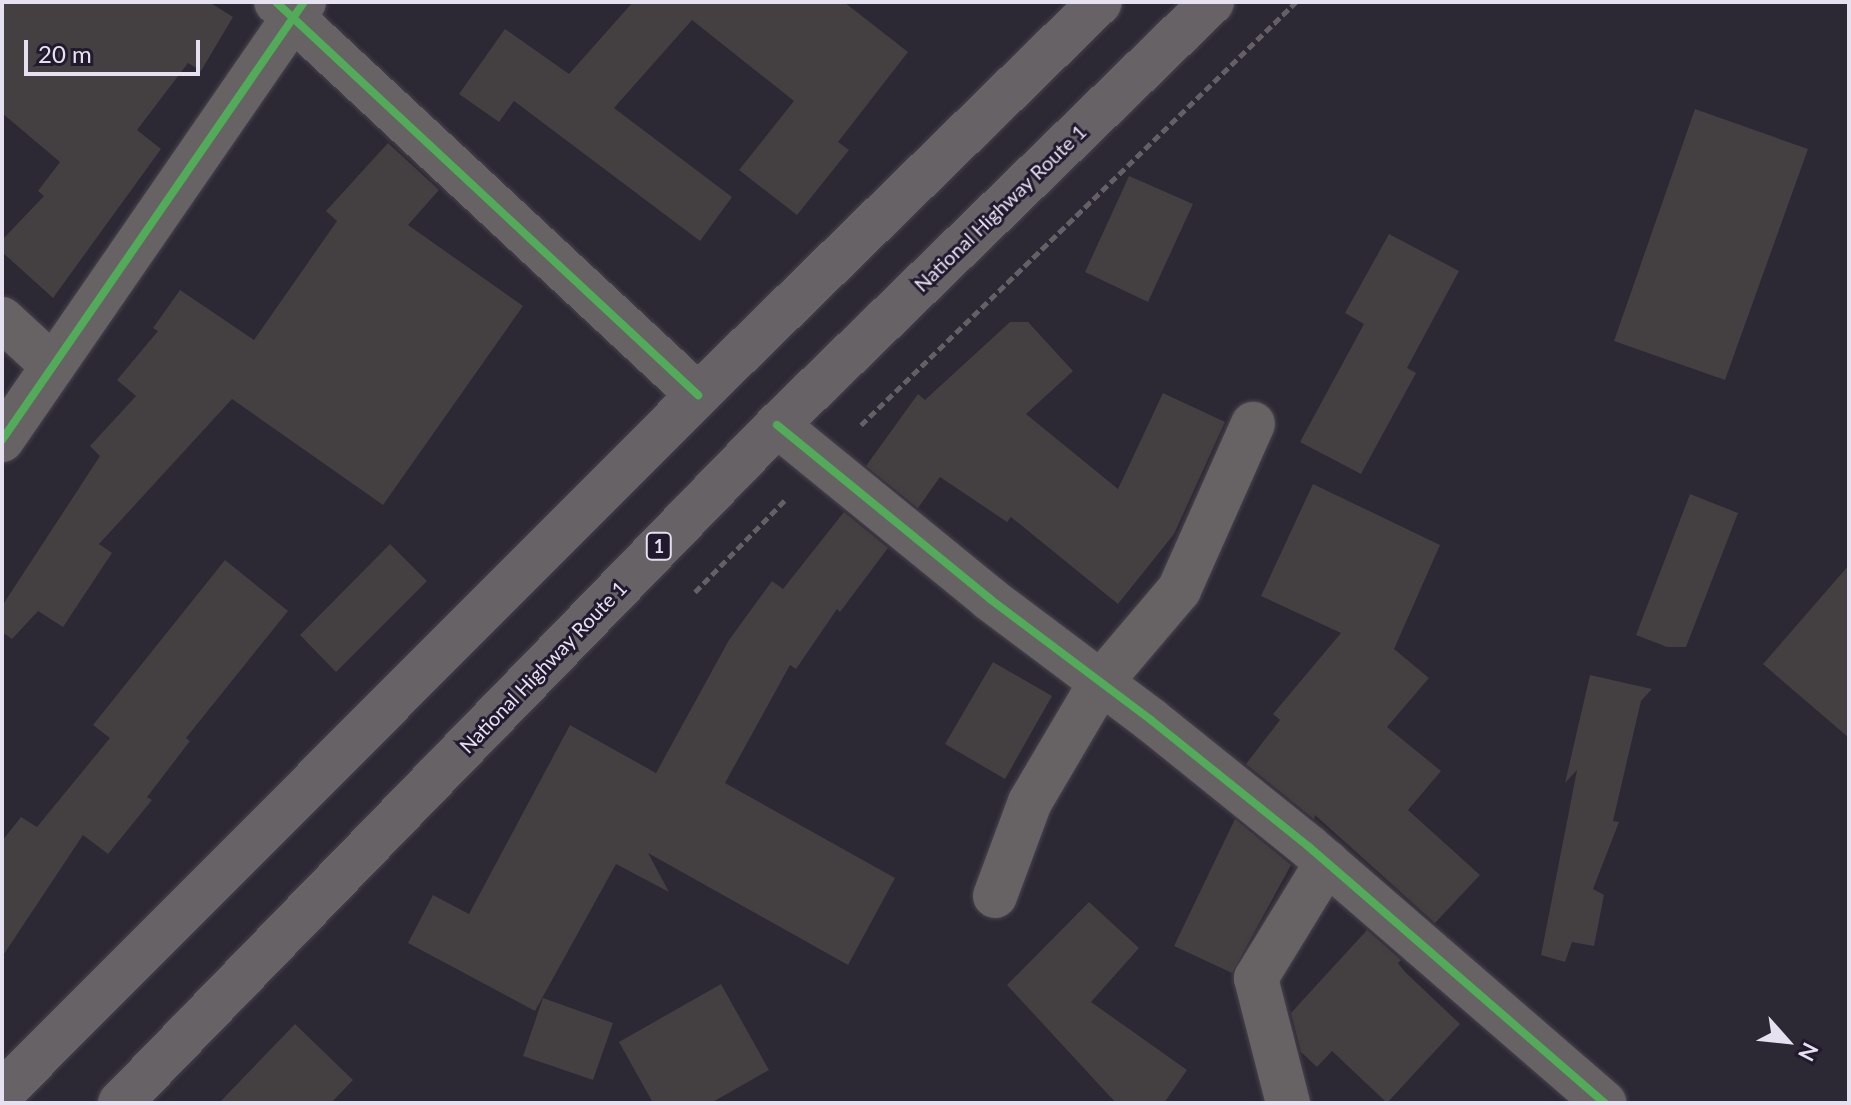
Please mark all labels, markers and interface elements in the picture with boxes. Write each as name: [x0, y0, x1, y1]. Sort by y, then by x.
scale bar: [28, 24, 204, 74]
text: 20 m: [38, 39, 92, 68]
street label: National Highway Route 1: [909, 119, 1091, 297]
road number: 1: [645, 532, 673, 560]
street label: National Highway Route 1: [454, 576, 632, 758]
north arrow: [1747, 1001, 1827, 1081]
text: N: [1793, 1038, 1825, 1066]

